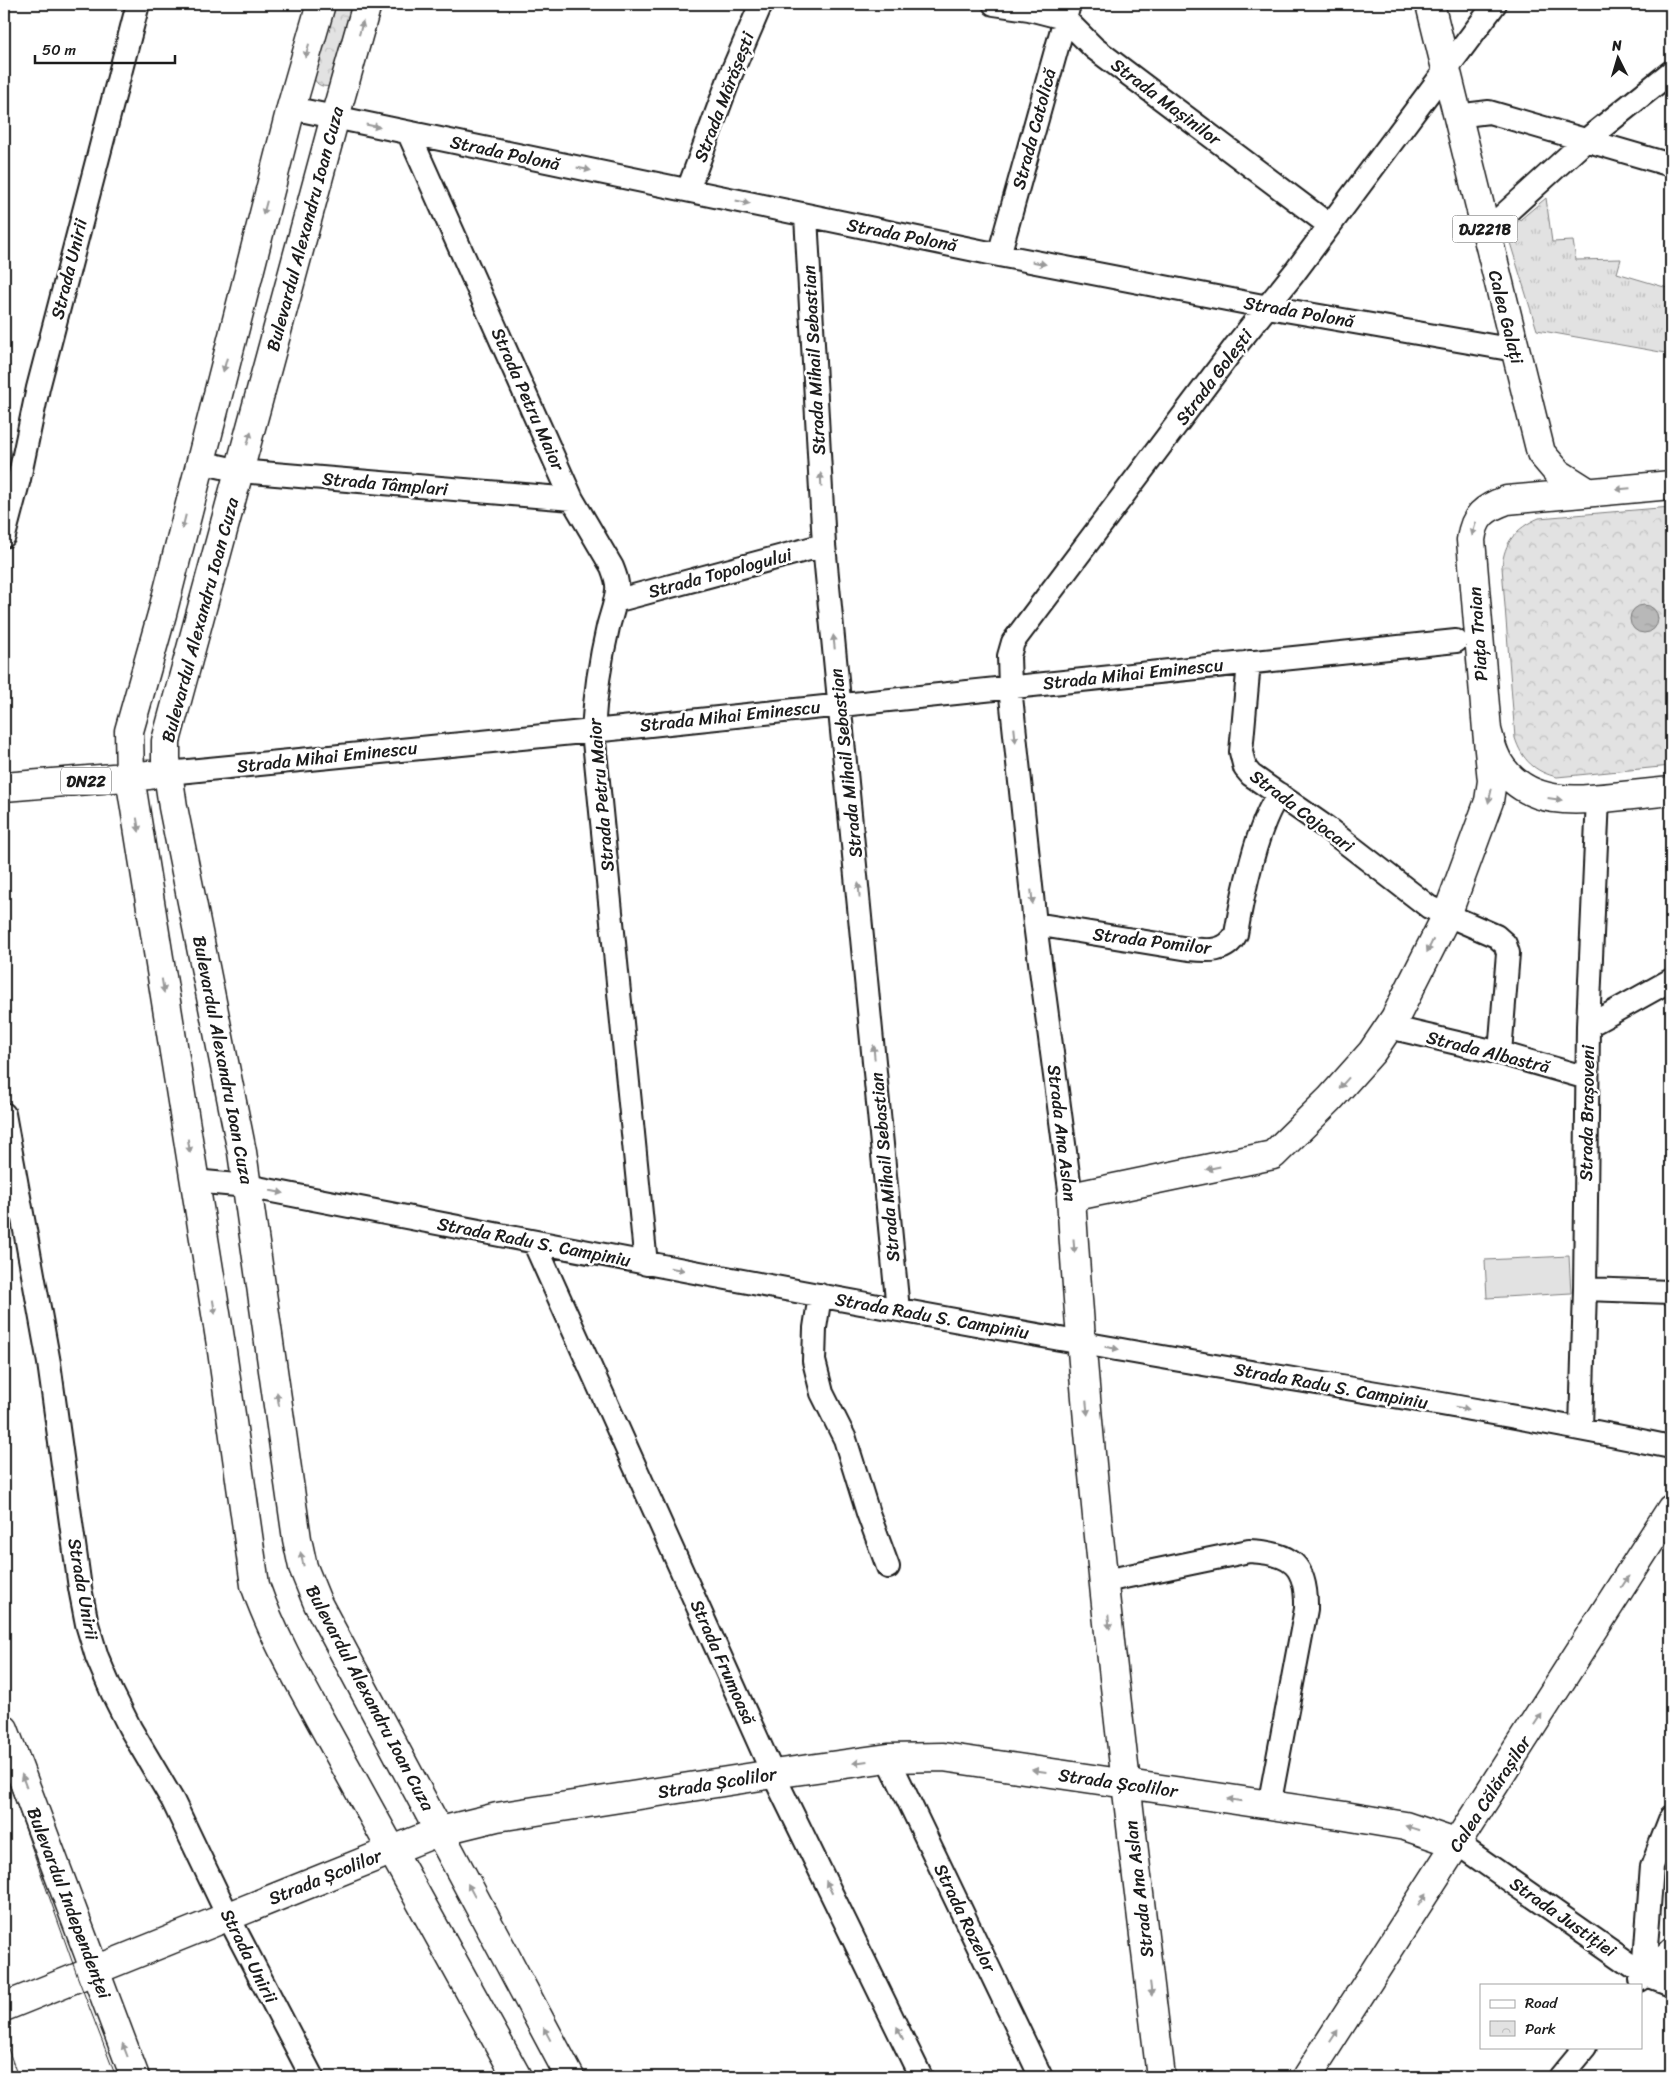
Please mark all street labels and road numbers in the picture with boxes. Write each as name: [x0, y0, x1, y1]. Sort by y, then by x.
street label: Strada Mărășești: [684, 26, 764, 167]
street label: Strada Mașinilor: [1104, 50, 1230, 155]
street label: Strada Catolică: [1002, 64, 1066, 193]
street label: Bulevardul Alexandru Ioan Cuza: [257, 102, 353, 355]
street label: Strada Polonă: [447, 126, 564, 180]
street label: Strada Polonă: [844, 209, 961, 262]
street label: Strada Unirii: [41, 214, 97, 323]
road number: DJ221B: [1452, 215, 1518, 242]
street label: Strada Mihail Sebastian: [793, 264, 835, 456]
street label: Calea Galați: [1479, 267, 1533, 368]
street label: Strada Polonă: [1241, 287, 1358, 338]
street label: Strada Golești: [1167, 321, 1262, 432]
street label: Strada Petru Maior: [482, 322, 575, 477]
street label: Strada Tâmplari: [321, 463, 450, 506]
street label: Bulevardul Alexandru Ioan Cuza: [152, 493, 248, 746]
street label: Strada Topologului: [645, 538, 796, 608]
street label: Piața Traian: [1459, 585, 1497, 682]
street label: Strada Mihai Eminescu: [1041, 649, 1225, 699]
street label: Strada Mihail Sebastian: [820, 667, 872, 859]
street label: Strada Mihai Eminescu: [638, 691, 822, 741]
street label: Strada Petru Maior: [578, 715, 624, 873]
street label: Strada Mihai Eminescu: [235, 732, 419, 782]
street label: Strada Cojocari: [1243, 761, 1362, 862]
road number: DN22: [61, 768, 111, 794]
street label: Strada Pomilor: [1091, 918, 1215, 964]
street label: Bulevardul Alexandru Ioan Cuza: [183, 933, 263, 1188]
street label: Strada Albastră: [1423, 1021, 1554, 1083]
street label: Strada Brașoveni: [1570, 1044, 1604, 1181]
street label: Strada Ana Aslan: [1038, 1063, 1086, 1204]
street label: Strada Mihail Sebastian: [861, 1071, 909, 1263]
street label: Strada Radu S. Campiniu: [435, 1208, 634, 1277]
street label: Strada Radu S. Campiniu: [832, 1283, 1032, 1349]
street label: Strada Radu S. Campiniu: [1231, 1353, 1431, 1419]
street label: Strada Unirii: [58, 1536, 108, 1643]
street label: Bulevardul Alexandru Ioan Cuza: [297, 1579, 444, 1818]
street label: Strada Frumoasă: [681, 1594, 765, 1731]
street label: Calea Călărașilor: [1440, 1728, 1541, 1859]
street label: Strada Școlilor: [655, 1758, 780, 1808]
street label: Strada Școlilor: [1056, 1759, 1181, 1807]
street label: Bulevardul Independenței: [18, 1802, 121, 2005]
street label: Strada Ana Aslan: [1115, 1818, 1163, 1959]
street label: Strada Școlilor: [263, 1839, 388, 1914]
street label: Strada Rozelor: [925, 1858, 1006, 1980]
street label: Strada Justiției: [1503, 1868, 1624, 1966]
street label: Strada Unirii: [211, 1903, 287, 2010]

